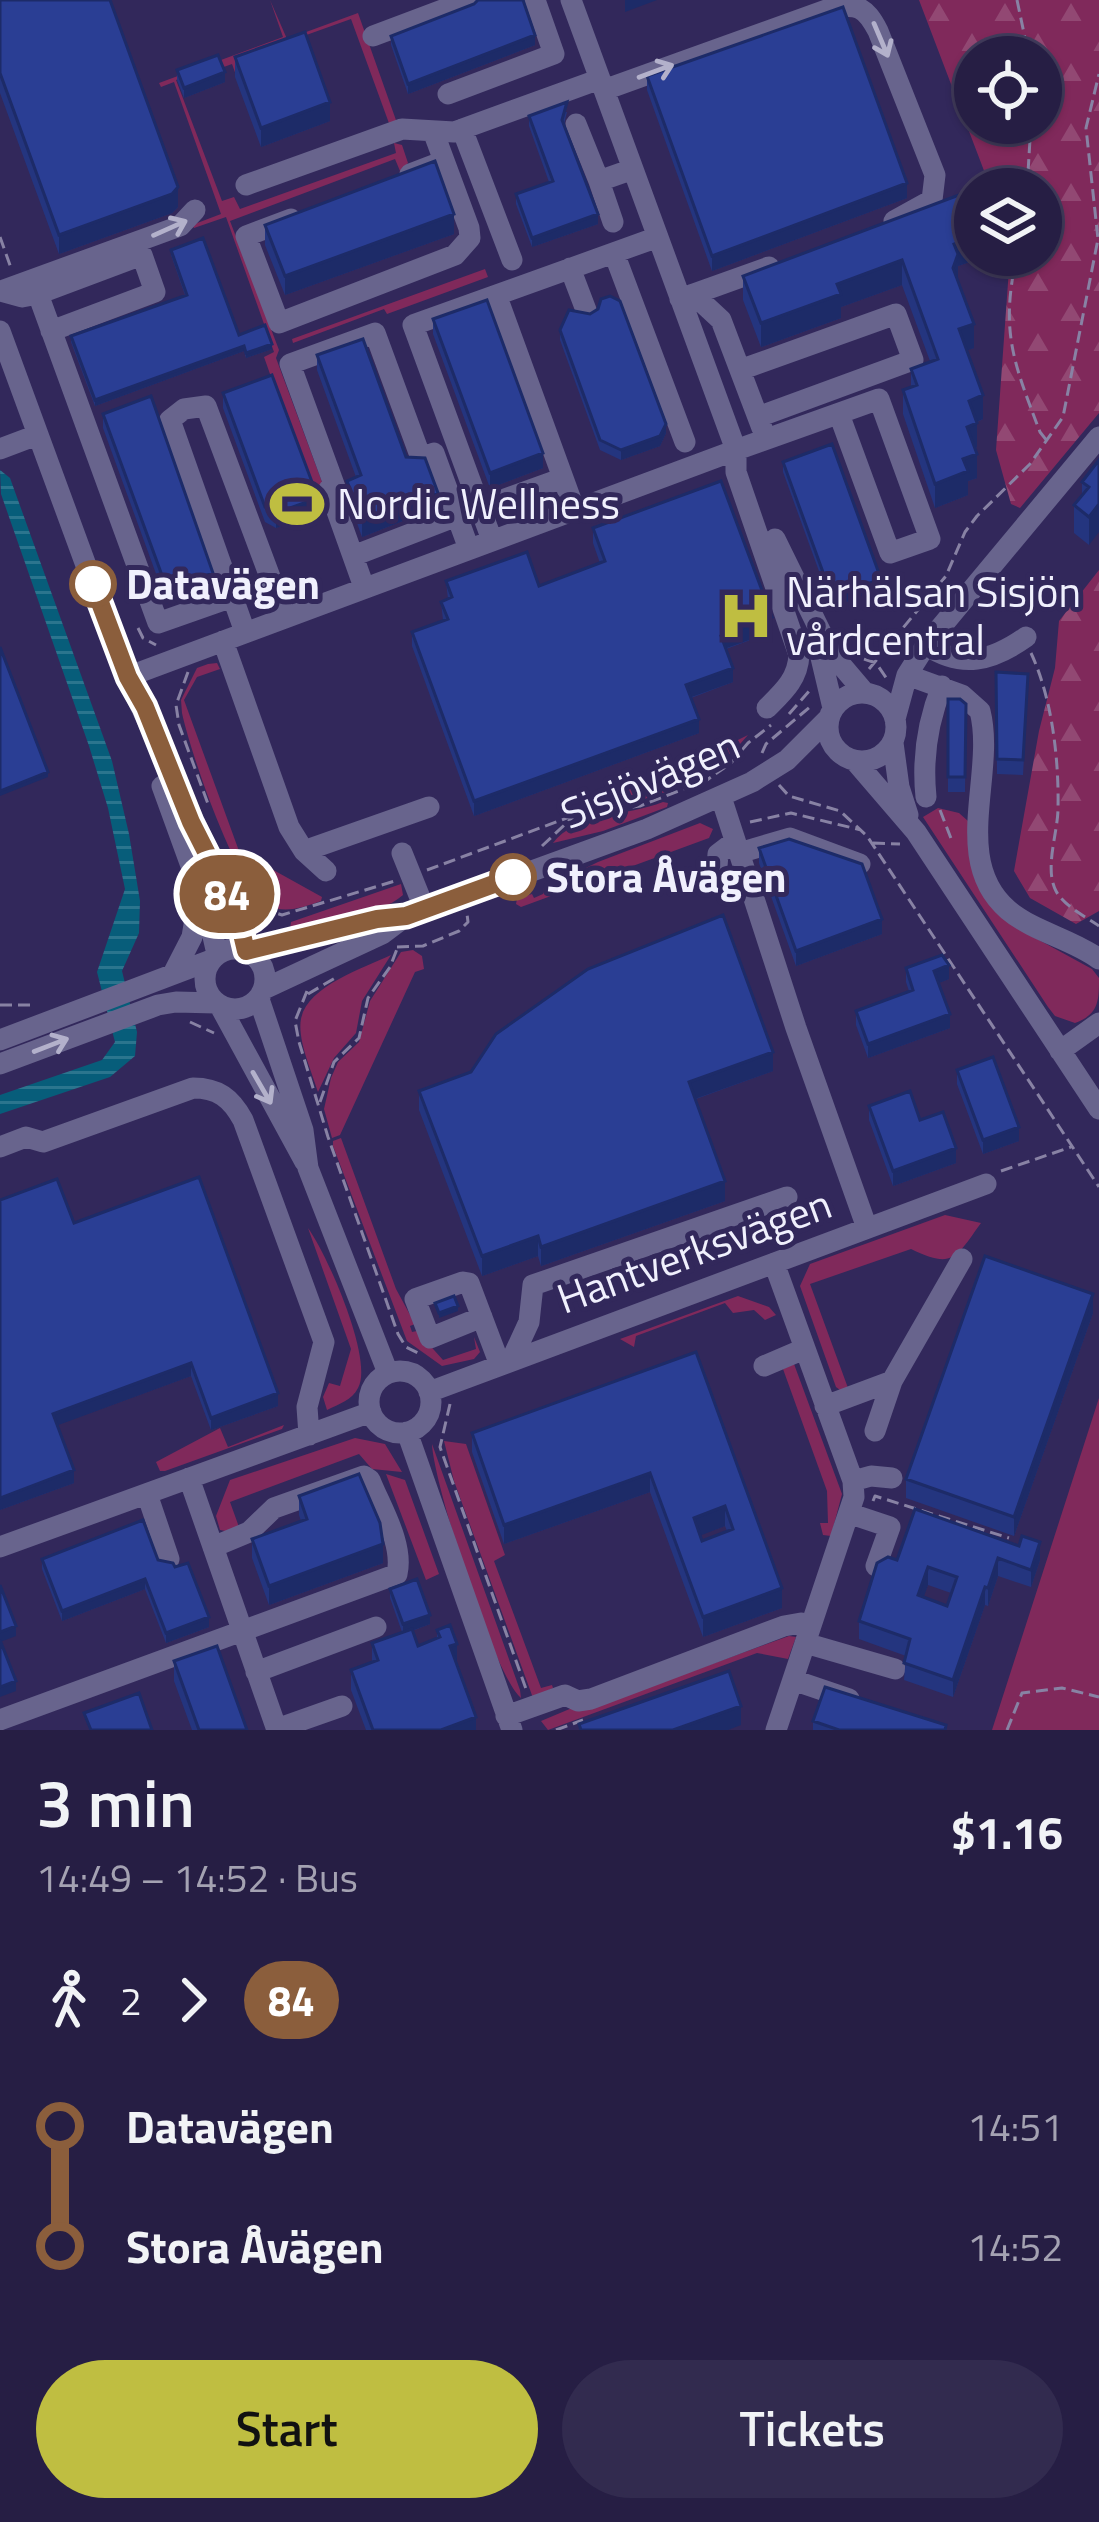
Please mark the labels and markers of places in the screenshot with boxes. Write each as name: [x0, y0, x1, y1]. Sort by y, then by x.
place label: Nordic Wellness: [337, 471, 620, 535]
sports icon: Nordic Wellness: [268, 475, 326, 533]
place label: Datavägen: [126, 551, 320, 615]
place label: Närhälsan Sisjön vårdcentral: [786, 559, 1081, 671]
marker: Datavägen: [71, 562, 115, 606]
hospital icon: Närhälsan Sisjön vårdcentral: [717, 587, 775, 645]
place label: Stora Åvägen: [546, 844, 787, 908]
marker: Stora Åvägen: [491, 855, 535, 899]

